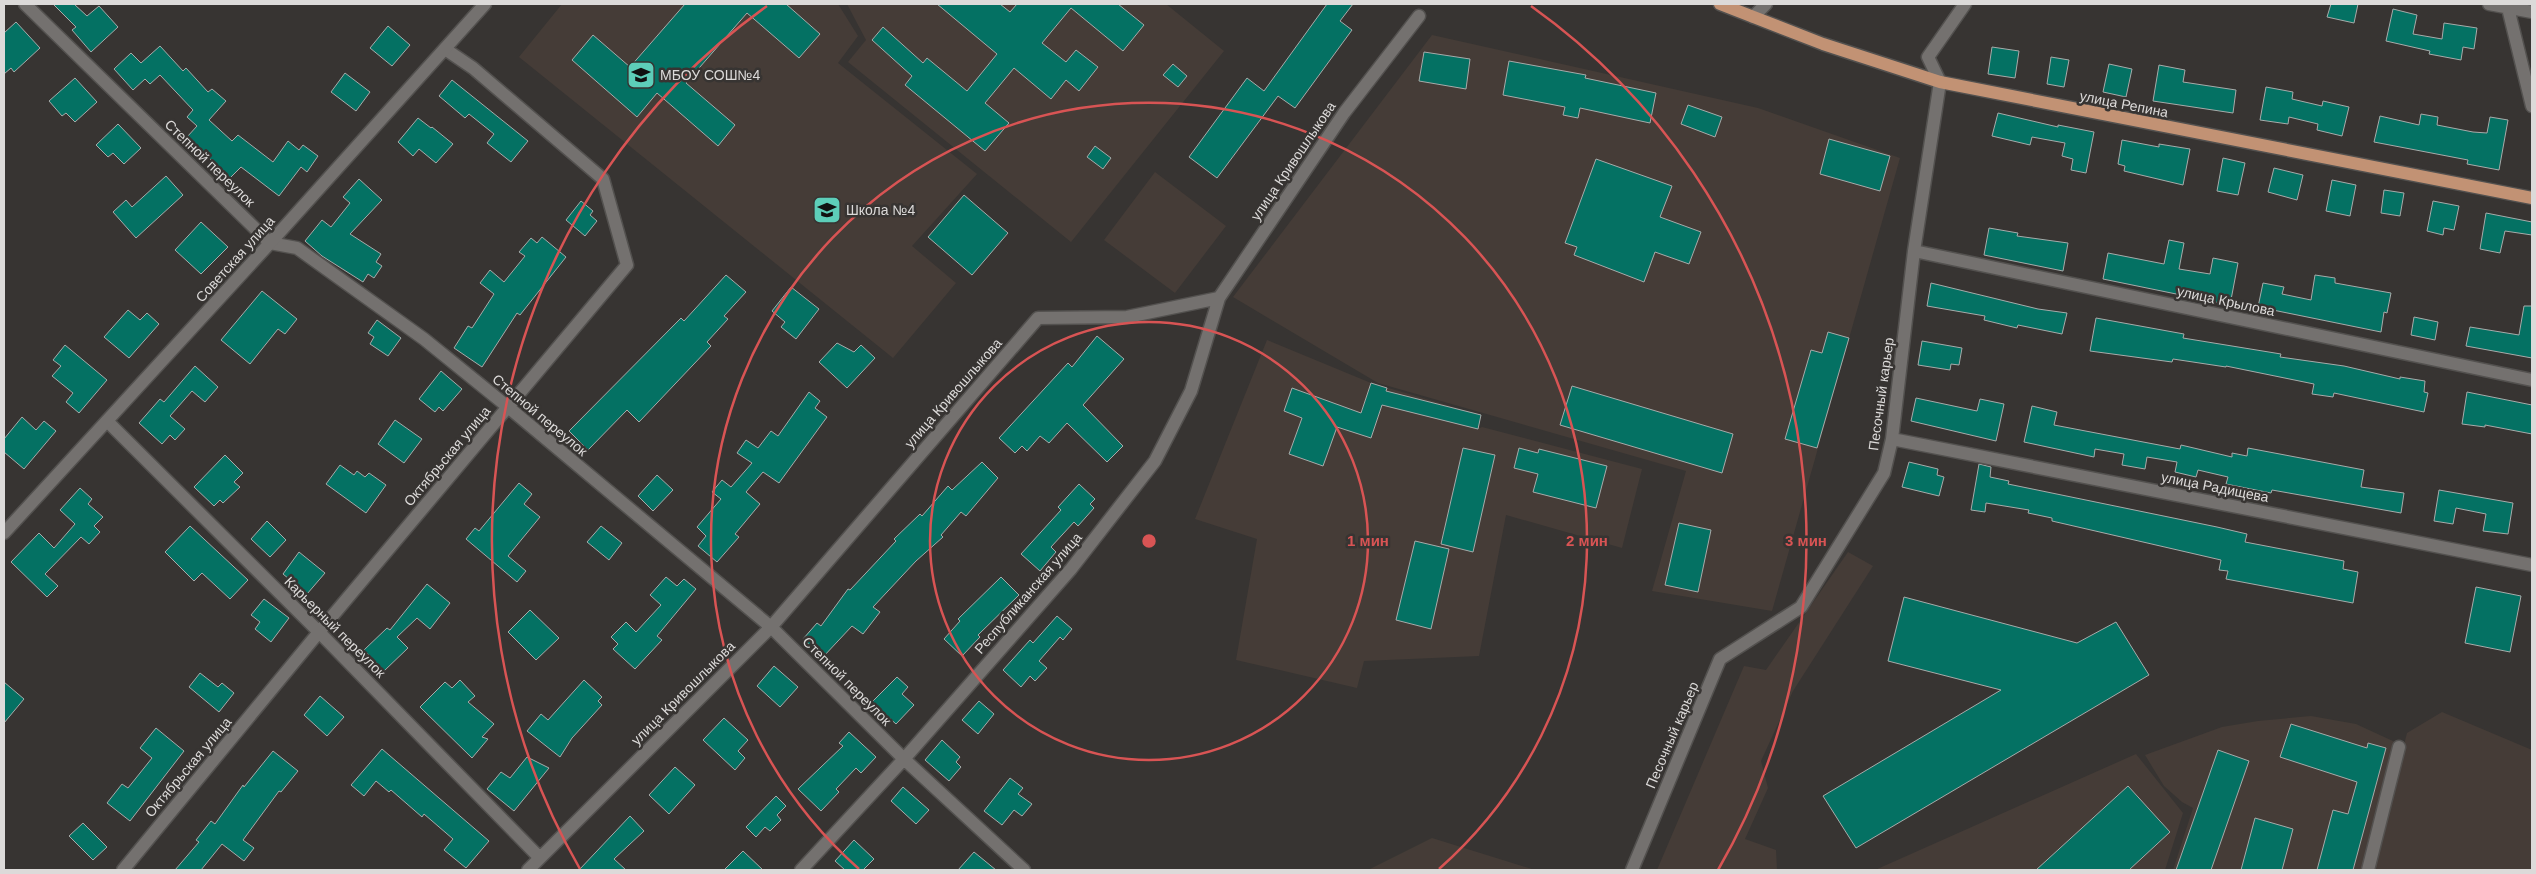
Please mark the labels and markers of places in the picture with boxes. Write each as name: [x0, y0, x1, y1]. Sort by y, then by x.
school or university icon: МБОУ СОШ№4: [626, 60, 656, 90]
place label: МБОУ СОШ№4: [660, 67, 761, 83]
school or university icon: Школа №4: [812, 195, 842, 225]
place label: Школа №4: [846, 202, 915, 218]
centre of rings: [1140, 532, 1158, 550]

